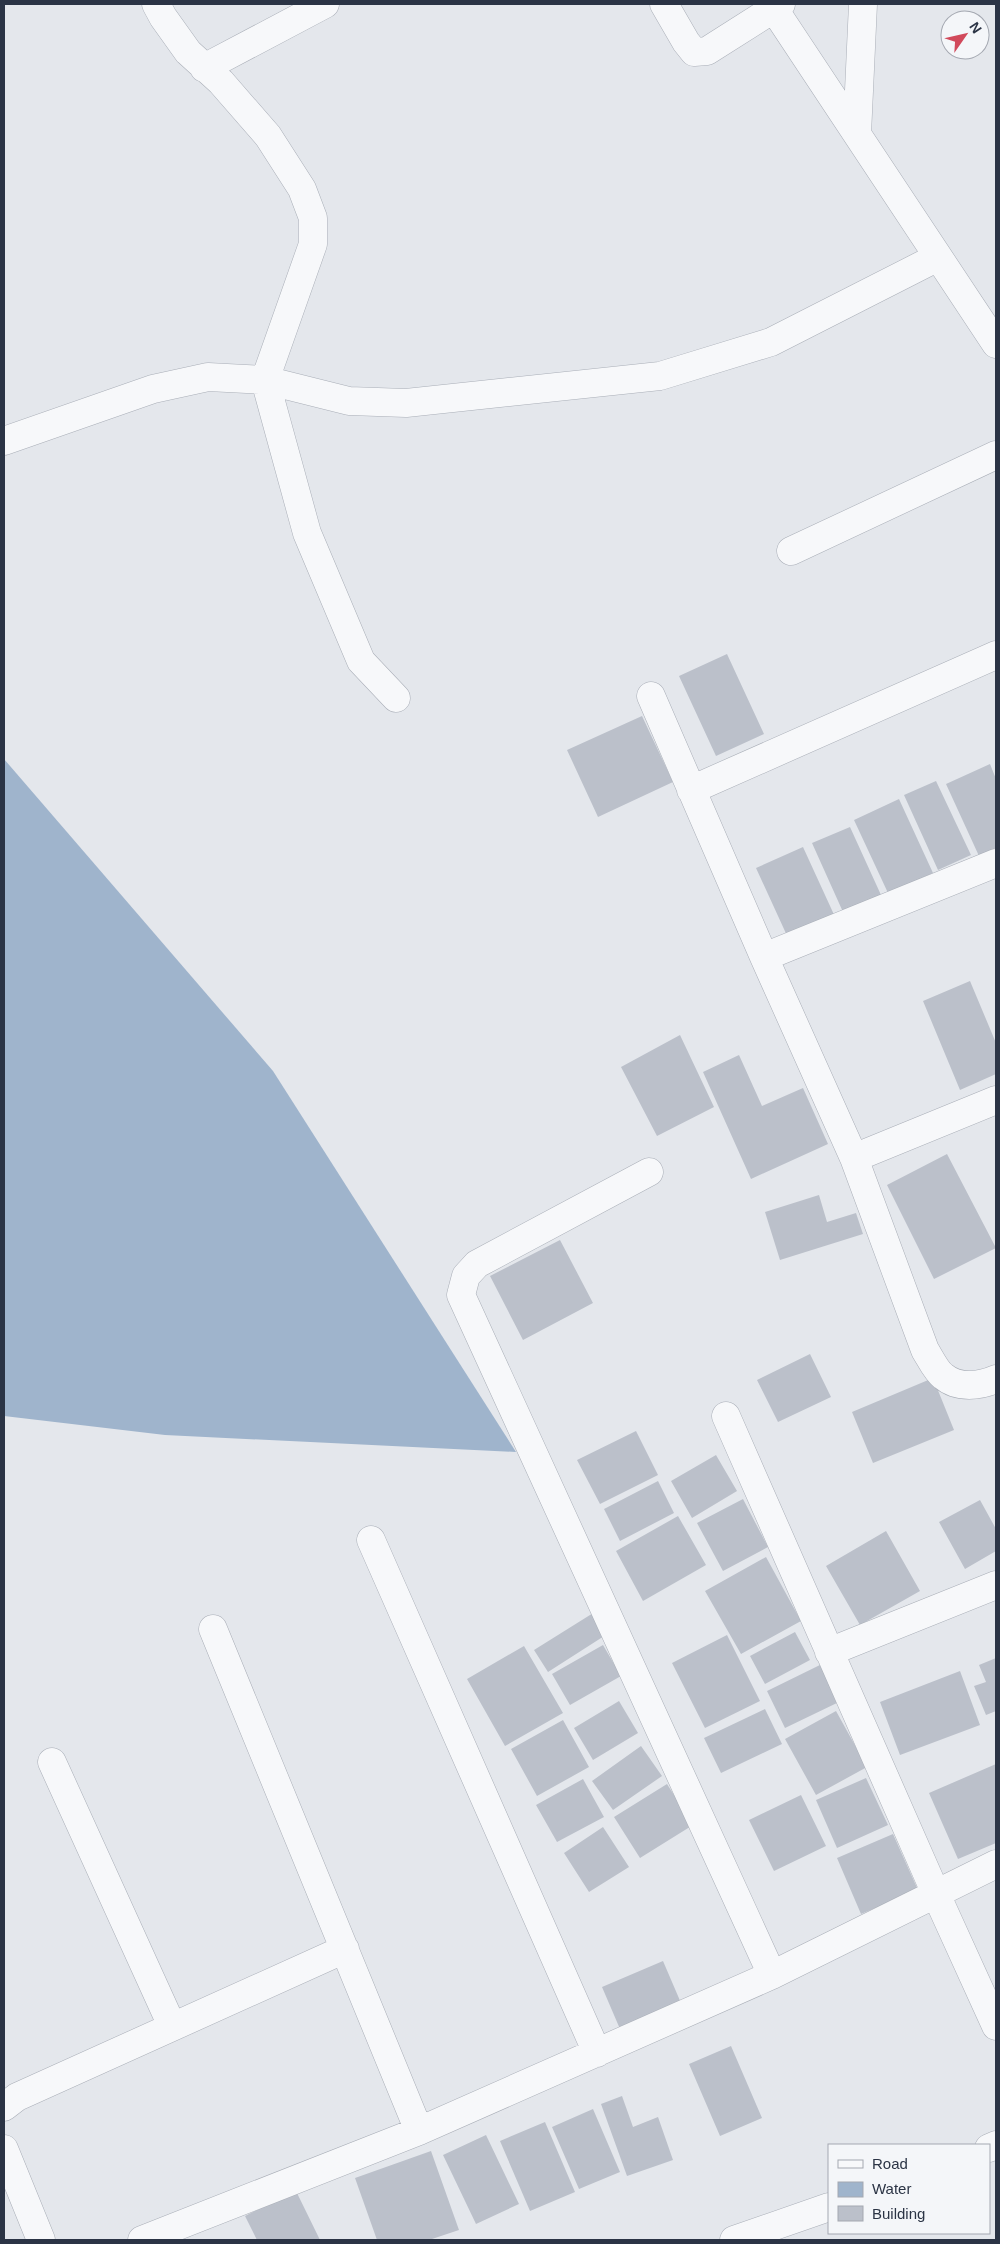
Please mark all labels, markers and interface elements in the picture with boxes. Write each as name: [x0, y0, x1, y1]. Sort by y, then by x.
north arrow: [940, 10, 990, 60]
text: N: [966, 19, 985, 36]
legend: [828, 2144, 990, 2234]
text: Road: [872, 2155, 908, 2172]
text: Water: [872, 2180, 911, 2197]
text: Building: [872, 2205, 925, 2222]

